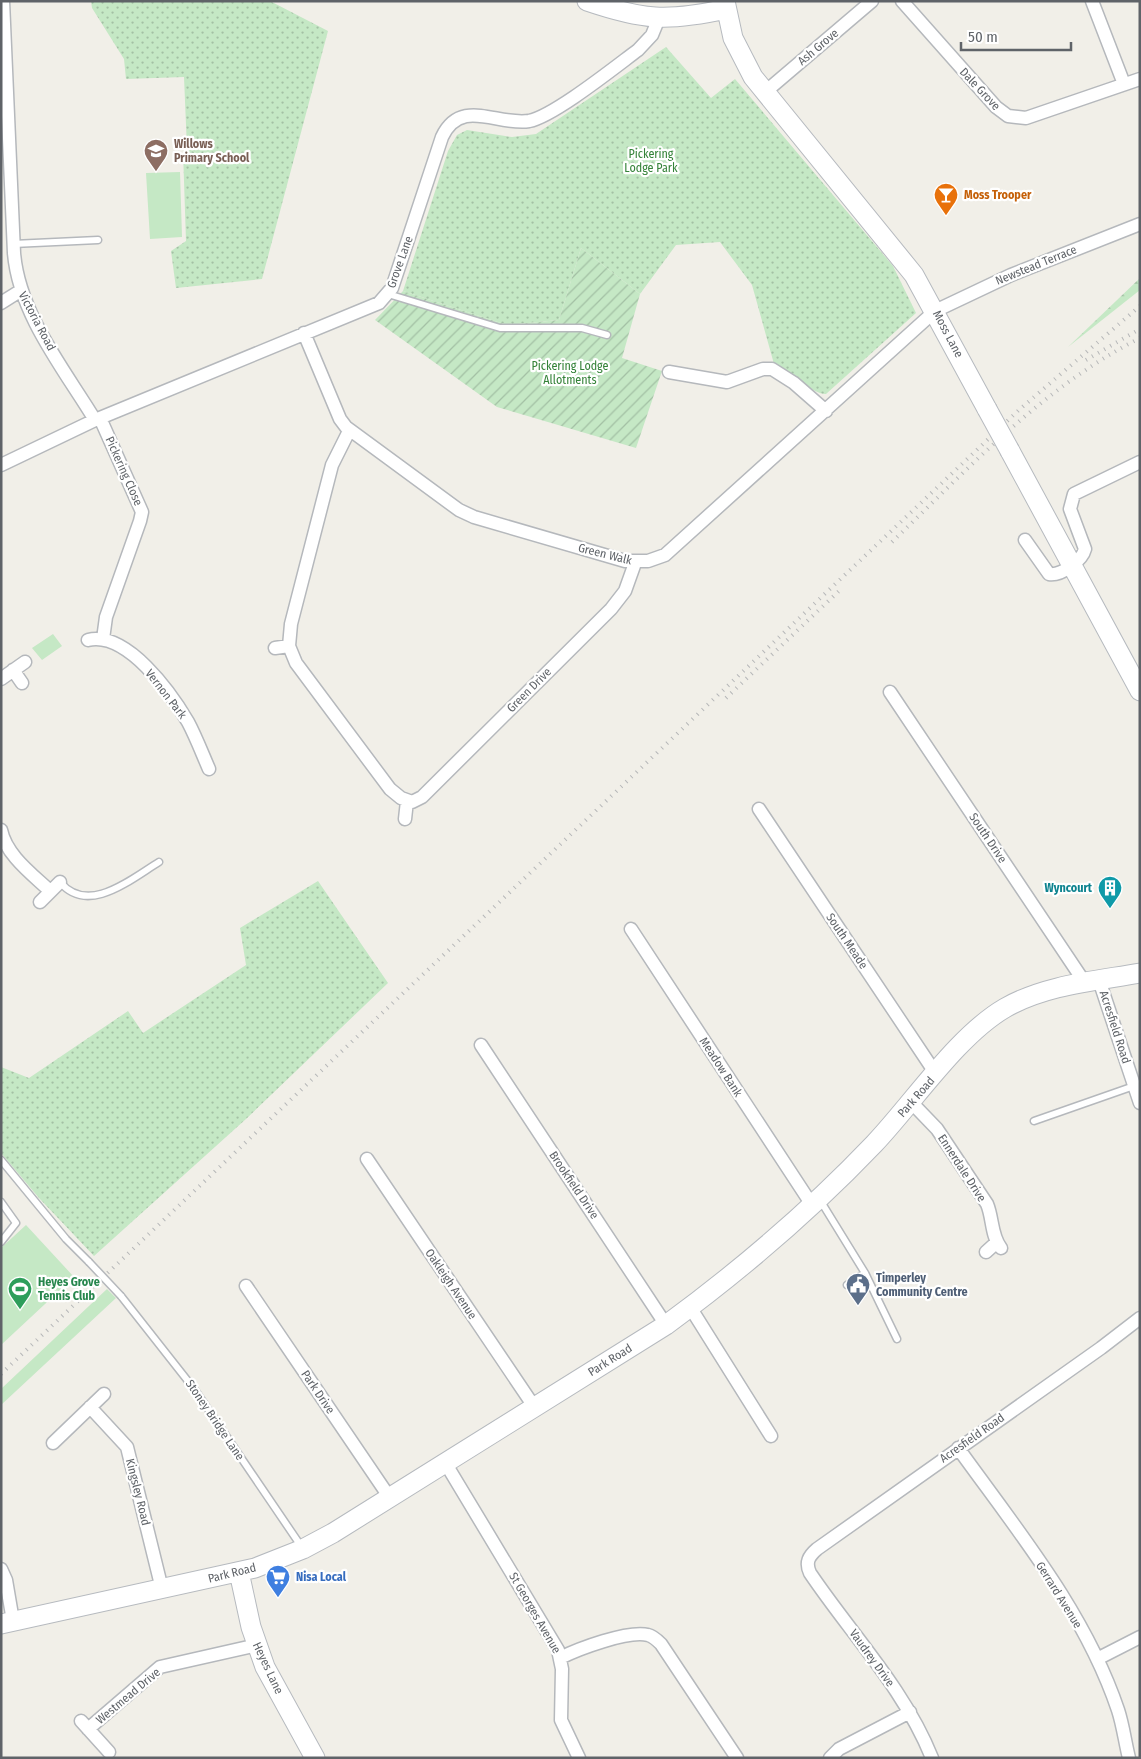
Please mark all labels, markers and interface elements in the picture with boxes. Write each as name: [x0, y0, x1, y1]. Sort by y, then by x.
scale bar: [961, 20, 1071, 52]
street label: Ash Grove: [795, 26, 841, 68]
text: 50 m: [968, 28, 998, 46]
street label: Dale Grove: [957, 65, 1003, 113]
place label: Willows Primary School: [174, 137, 250, 165]
school or university icon: Willows Primary School: [143, 138, 169, 172]
park label: Pickering Lodge Park: [624, 147, 678, 175]
bar icon: Moss Trooper: [933, 182, 959, 216]
place label: Moss Trooper: [964, 188, 1032, 202]
street label: Grove Lane: [384, 234, 416, 290]
street label: Newstead Terrace: [993, 242, 1079, 288]
street label: Victoria Road: [16, 289, 58, 353]
street label: Moss Lane: [930, 308, 966, 360]
park label: Pickering Lodge Allotments: [531, 359, 609, 387]
street label: Pickering Close: [102, 434, 146, 508]
street label: Green Walk: [577, 541, 634, 568]
street label: Green Drive: [504, 665, 554, 715]
street label: Vernon Park: [142, 666, 190, 722]
street label: South Drive: [966, 810, 1010, 866]
building icon: Wyncourt: [1097, 875, 1123, 909]
place label: Wyncourt: [1044, 881, 1093, 895]
street label: South Meade: [823, 910, 871, 972]
street label: Acresfield Road: [1097, 989, 1133, 1065]
street label: Meadow Bank: [697, 1035, 746, 1100]
street label: Park Road: [895, 1074, 937, 1120]
street label: Ennerdale Drive: [935, 1132, 989, 1204]
street label: Brookfield Drive: [546, 1149, 602, 1222]
street label: Oakleigh Avenue: [422, 1246, 480, 1322]
place label: Timperley Community Centre: [876, 1271, 968, 1299]
public building icon: Timperley Community Centre: [845, 1272, 871, 1306]
place label: Heyes Grove Tennis Club: [38, 1275, 100, 1303]
sports icon: Heyes Grove Tennis Club: [7, 1276, 33, 1310]
street label: Park Road: [586, 1341, 634, 1379]
street label: Park Drive: [298, 1368, 338, 1417]
street label: Stoney Bridge Lane: [183, 1377, 247, 1463]
street label: Acresfield Road: [937, 1411, 1007, 1465]
street label: Kingsley Road: [123, 1457, 153, 1527]
street label: Gerrard Avenue: [1033, 1559, 1085, 1631]
street label: Park Road: [207, 1560, 257, 1586]
supermarket icon: Nisa Local: [265, 1564, 291, 1598]
place label: Nisa Local: [296, 1570, 347, 1584]
street label: St Georges Avenue: [506, 1570, 564, 1656]
street label: Vaudrey Drive: [846, 1627, 898, 1689]
street label: Heyes Lane: [250, 1640, 286, 1696]
street label: Westmead Drive: [93, 1665, 163, 1727]

